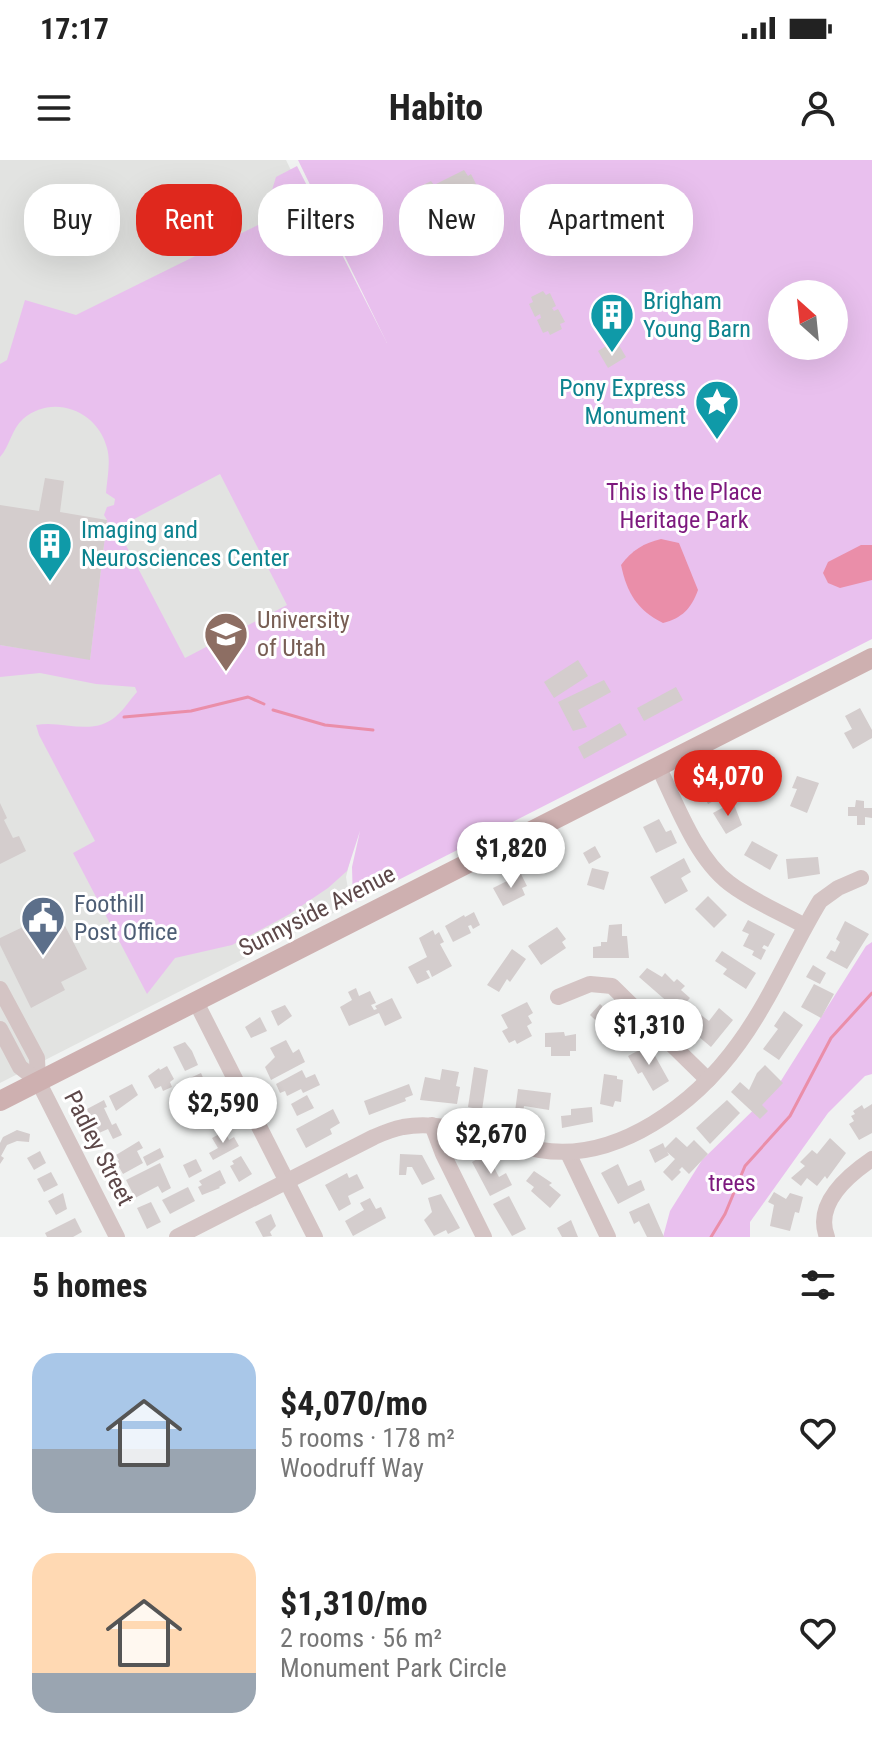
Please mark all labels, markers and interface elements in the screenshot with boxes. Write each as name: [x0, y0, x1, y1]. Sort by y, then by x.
text: 17:17: [40, 11, 109, 46]
icon: menu: [32, 86, 76, 130]
icon: person: [796, 86, 840, 130]
text: Habito: [389, 87, 483, 129]
chip: Buy: [24, 184, 120, 256]
chip: Rent: [136, 184, 242, 256]
chip: Filters: [258, 184, 383, 256]
chip: New: [399, 184, 504, 256]
chip: Apartment: [520, 184, 693, 256]
north arrow: [768, 280, 848, 360]
map controls: [768, 280, 848, 360]
place label: Brigham Young Barn: [643, 287, 751, 343]
building icon: Brigham Young Barn: [588, 291, 636, 354]
place label: Pony Express Monument: [559, 374, 686, 430]
place icon: Pony Express Monument: [693, 378, 741, 441]
park label: This is the Place Heritage Park: [606, 478, 762, 534]
place label: Imaging and Neurosciences Center: [81, 516, 289, 572]
building icon: Imaging and Neurosciences Center: [26, 520, 74, 583]
place label: University of Utah: [257, 606, 350, 662]
school or university icon: University of Utah: [202, 610, 250, 673]
pin: $4,070: [663, 750, 793, 818]
text: $4,070: [692, 761, 764, 791]
pin: $1,820: [446, 822, 576, 890]
text: $1,820: [475, 833, 547, 863]
street label: Sunnyside Avenue: [234, 860, 400, 962]
place label: Foothill Post Office: [74, 890, 177, 946]
public building icon: Foothill Post Office: [19, 894, 67, 957]
pin: $1,310: [584, 999, 714, 1067]
text: $1,310: [613, 1010, 685, 1040]
pin: $2,590: [158, 1077, 288, 1145]
street label: Padley Street: [58, 1086, 140, 1210]
text: $2,590: [187, 1088, 259, 1118]
pin: $2,670: [426, 1108, 556, 1176]
text: $2,670: [455, 1119, 527, 1149]
park label: trees: [708, 1169, 756, 1197]
icon: filters: [796, 1263, 840, 1307]
text: 5 homes: [32, 1265, 148, 1305]
text: $4,070/mo: [280, 1383, 428, 1423]
icon: home: [96, 1385, 192, 1481]
icon: heart: [796, 1411, 840, 1455]
text: 5 rooms · 178 m²: [280, 1423, 455, 1453]
text: Woodruff Way: [280, 1453, 424, 1483]
text: $1,310/mo: [280, 1583, 428, 1623]
icon: home: [96, 1585, 192, 1681]
icon: heart: [796, 1611, 840, 1655]
text: 2 rooms · 56 m²: [280, 1623, 442, 1653]
text: Monument Park Circle: [280, 1653, 507, 1683]

